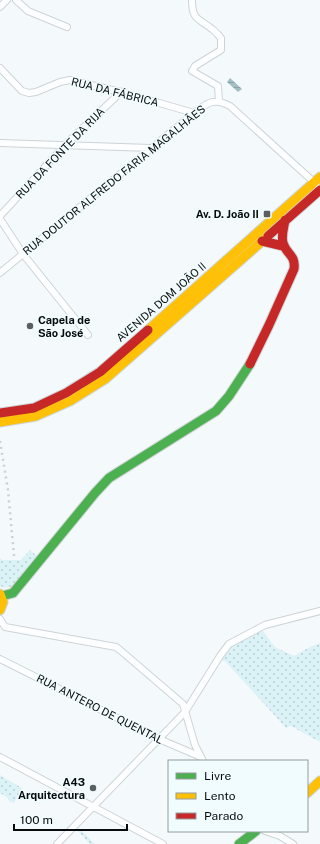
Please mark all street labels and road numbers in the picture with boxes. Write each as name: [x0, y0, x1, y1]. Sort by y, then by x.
street label: RUA DA FÁBRICA: [70, 74, 160, 109]
street label: RUA DOUTOR ALFREDO FARIA MAGALHÃES: [20, 103, 208, 257]
street label: RUA DA FONTE DA RIJA: [13, 105, 107, 201]
street label: AVENIDA DOM JOÃO II: [114, 260, 208, 344]
street label: RUA ANTERO DE QUENTAL: [35, 672, 165, 746]

